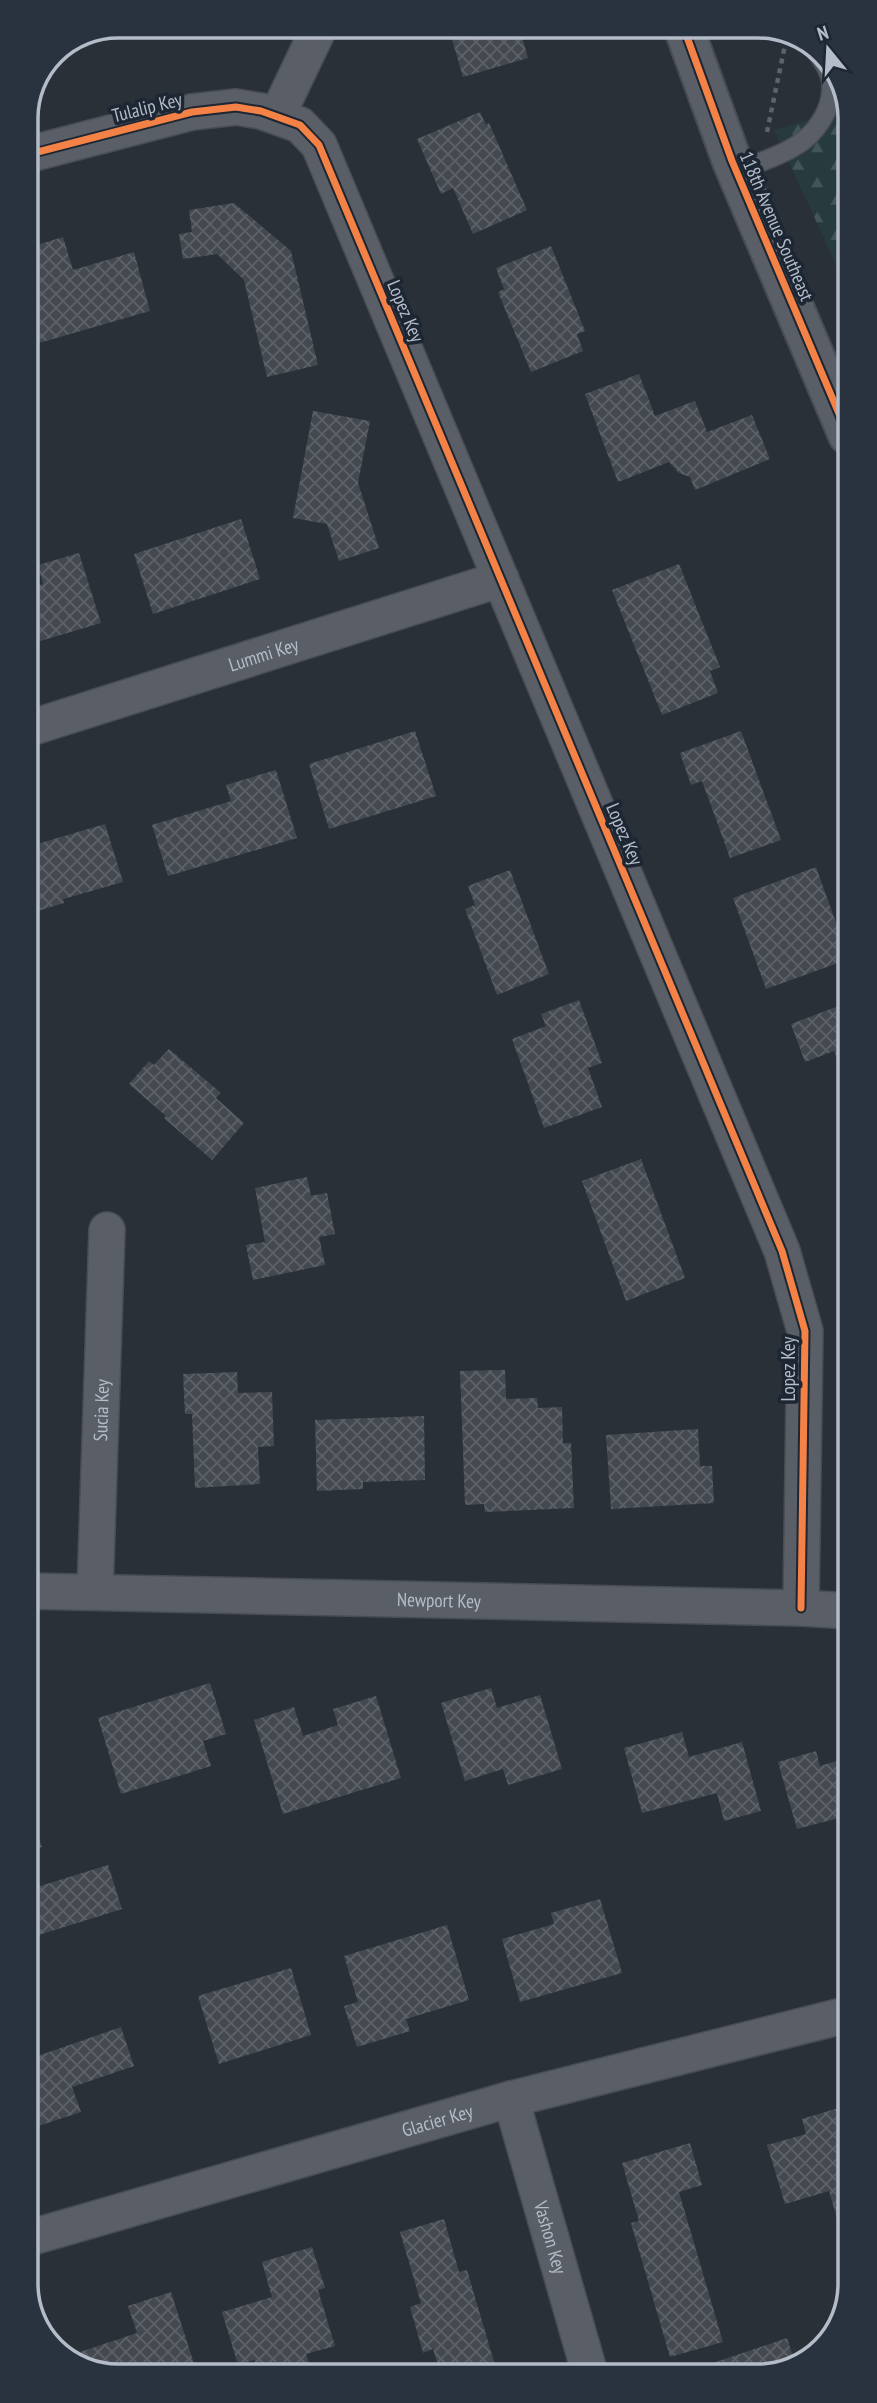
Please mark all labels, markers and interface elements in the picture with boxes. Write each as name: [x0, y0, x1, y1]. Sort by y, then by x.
north arrow: [793, 14, 863, 84]
text: N: [814, 20, 831, 46]
street label: Tulalip Key: [110, 87, 185, 127]
street label: 118th Avenue Southeast: [735, 148, 820, 305]
street label: Lopez Key: [382, 276, 430, 346]
street label: Lummi Key: [225, 632, 302, 676]
street label: Lopez Key: [601, 799, 649, 869]
street label: Lopez Key: [776, 1336, 800, 1401]
street label: Sucia Key: [88, 1378, 114, 1442]
street label: Newport Key: [397, 1587, 482, 1613]
street label: Glacier Key: [399, 2098, 476, 2142]
street label: Vashon Key: [529, 2197, 573, 2277]

